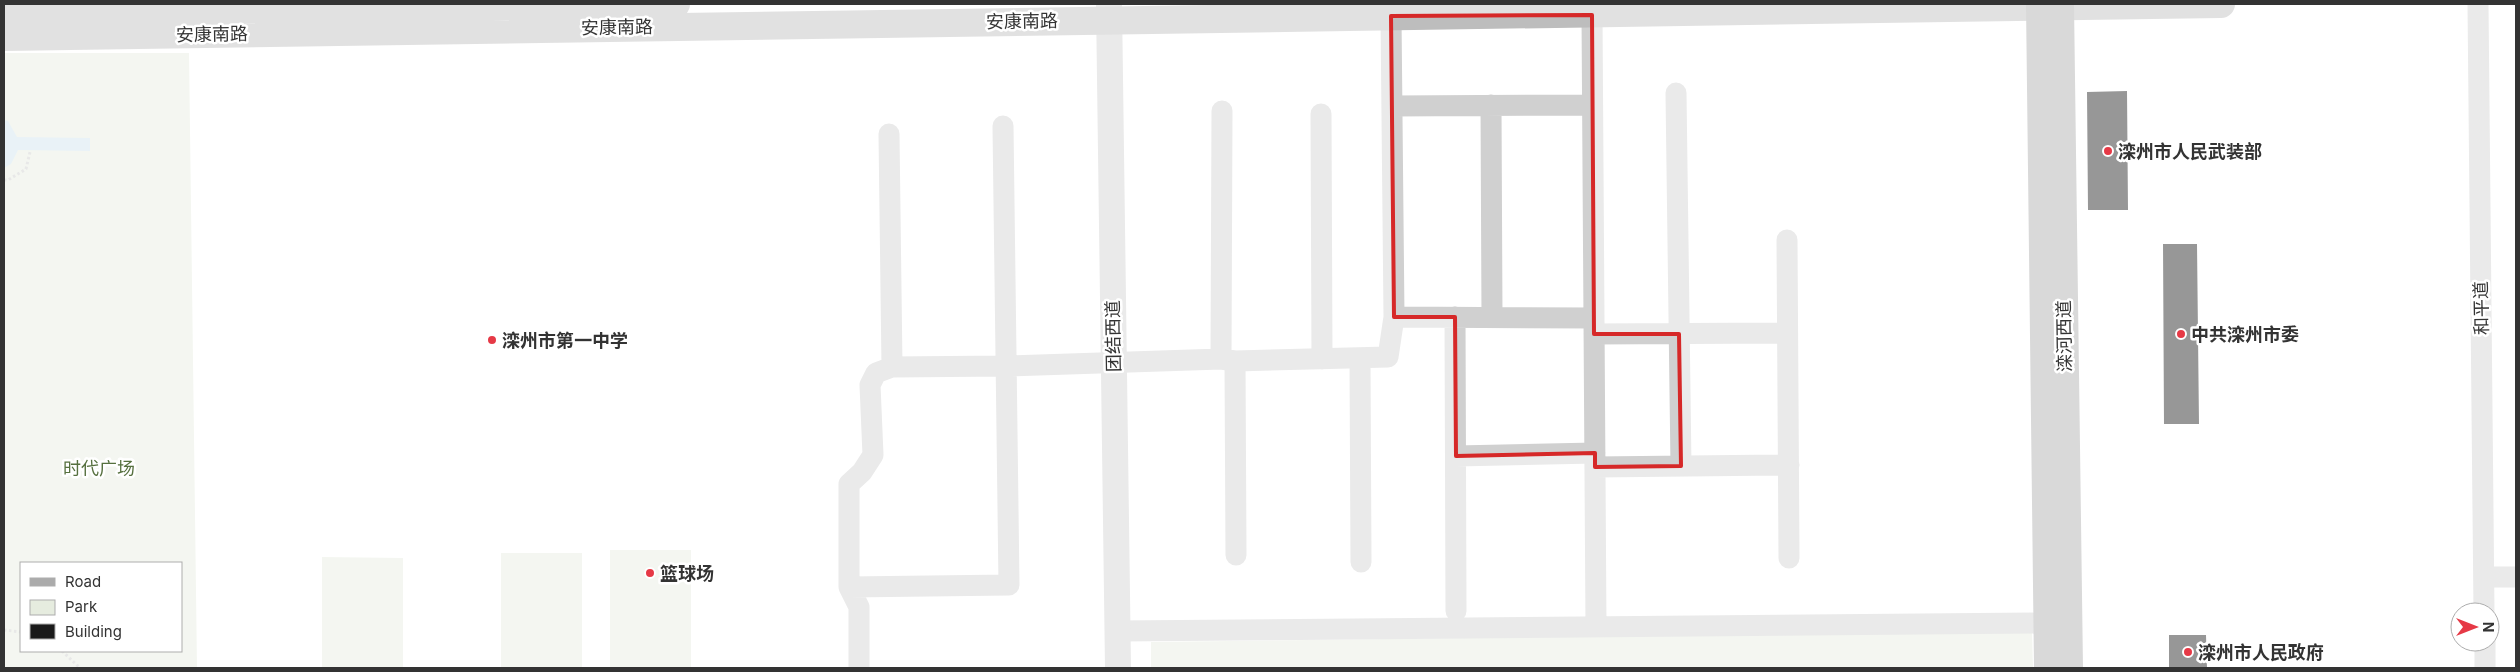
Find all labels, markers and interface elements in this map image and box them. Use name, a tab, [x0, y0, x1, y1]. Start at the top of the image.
street label: 安康南路	[986, 10, 1058, 32]
street label: 安康南路	[581, 16, 653, 38]
street label: 安康南路	[176, 23, 248, 45]
place label: 滦州市人民武装部	[2118, 141, 2262, 162]
marker: 滦州市人民武装部	[2102, 145, 2114, 157]
street label: 和平道	[2470, 281, 2492, 335]
street label: 团结西道	[1102, 300, 1124, 372]
street label: 滦河西道	[2053, 300, 2075, 372]
place label: 中共滦州市委	[2191, 324, 2299, 345]
marker: 中共滦州市委	[2175, 328, 2187, 340]
place label: 滦州市第一中学	[502, 330, 628, 351]
marker: 滦州市第一中学	[486, 334, 498, 346]
park label: 时代广场	[63, 458, 135, 479]
legend	[20, 562, 182, 652]
place label: 篮球场	[660, 563, 714, 584]
marker: 篮球场	[644, 567, 656, 579]
text: Road	[65, 572, 101, 591]
text: Park	[65, 597, 98, 616]
north arrow	[2450, 602, 2500, 652]
text: Building	[65, 622, 122, 641]
text: N	[2480, 622, 2497, 632]
place label: 滦州市人民政府	[2198, 642, 2324, 663]
marker: 滦州市人民政府	[2182, 646, 2194, 658]

